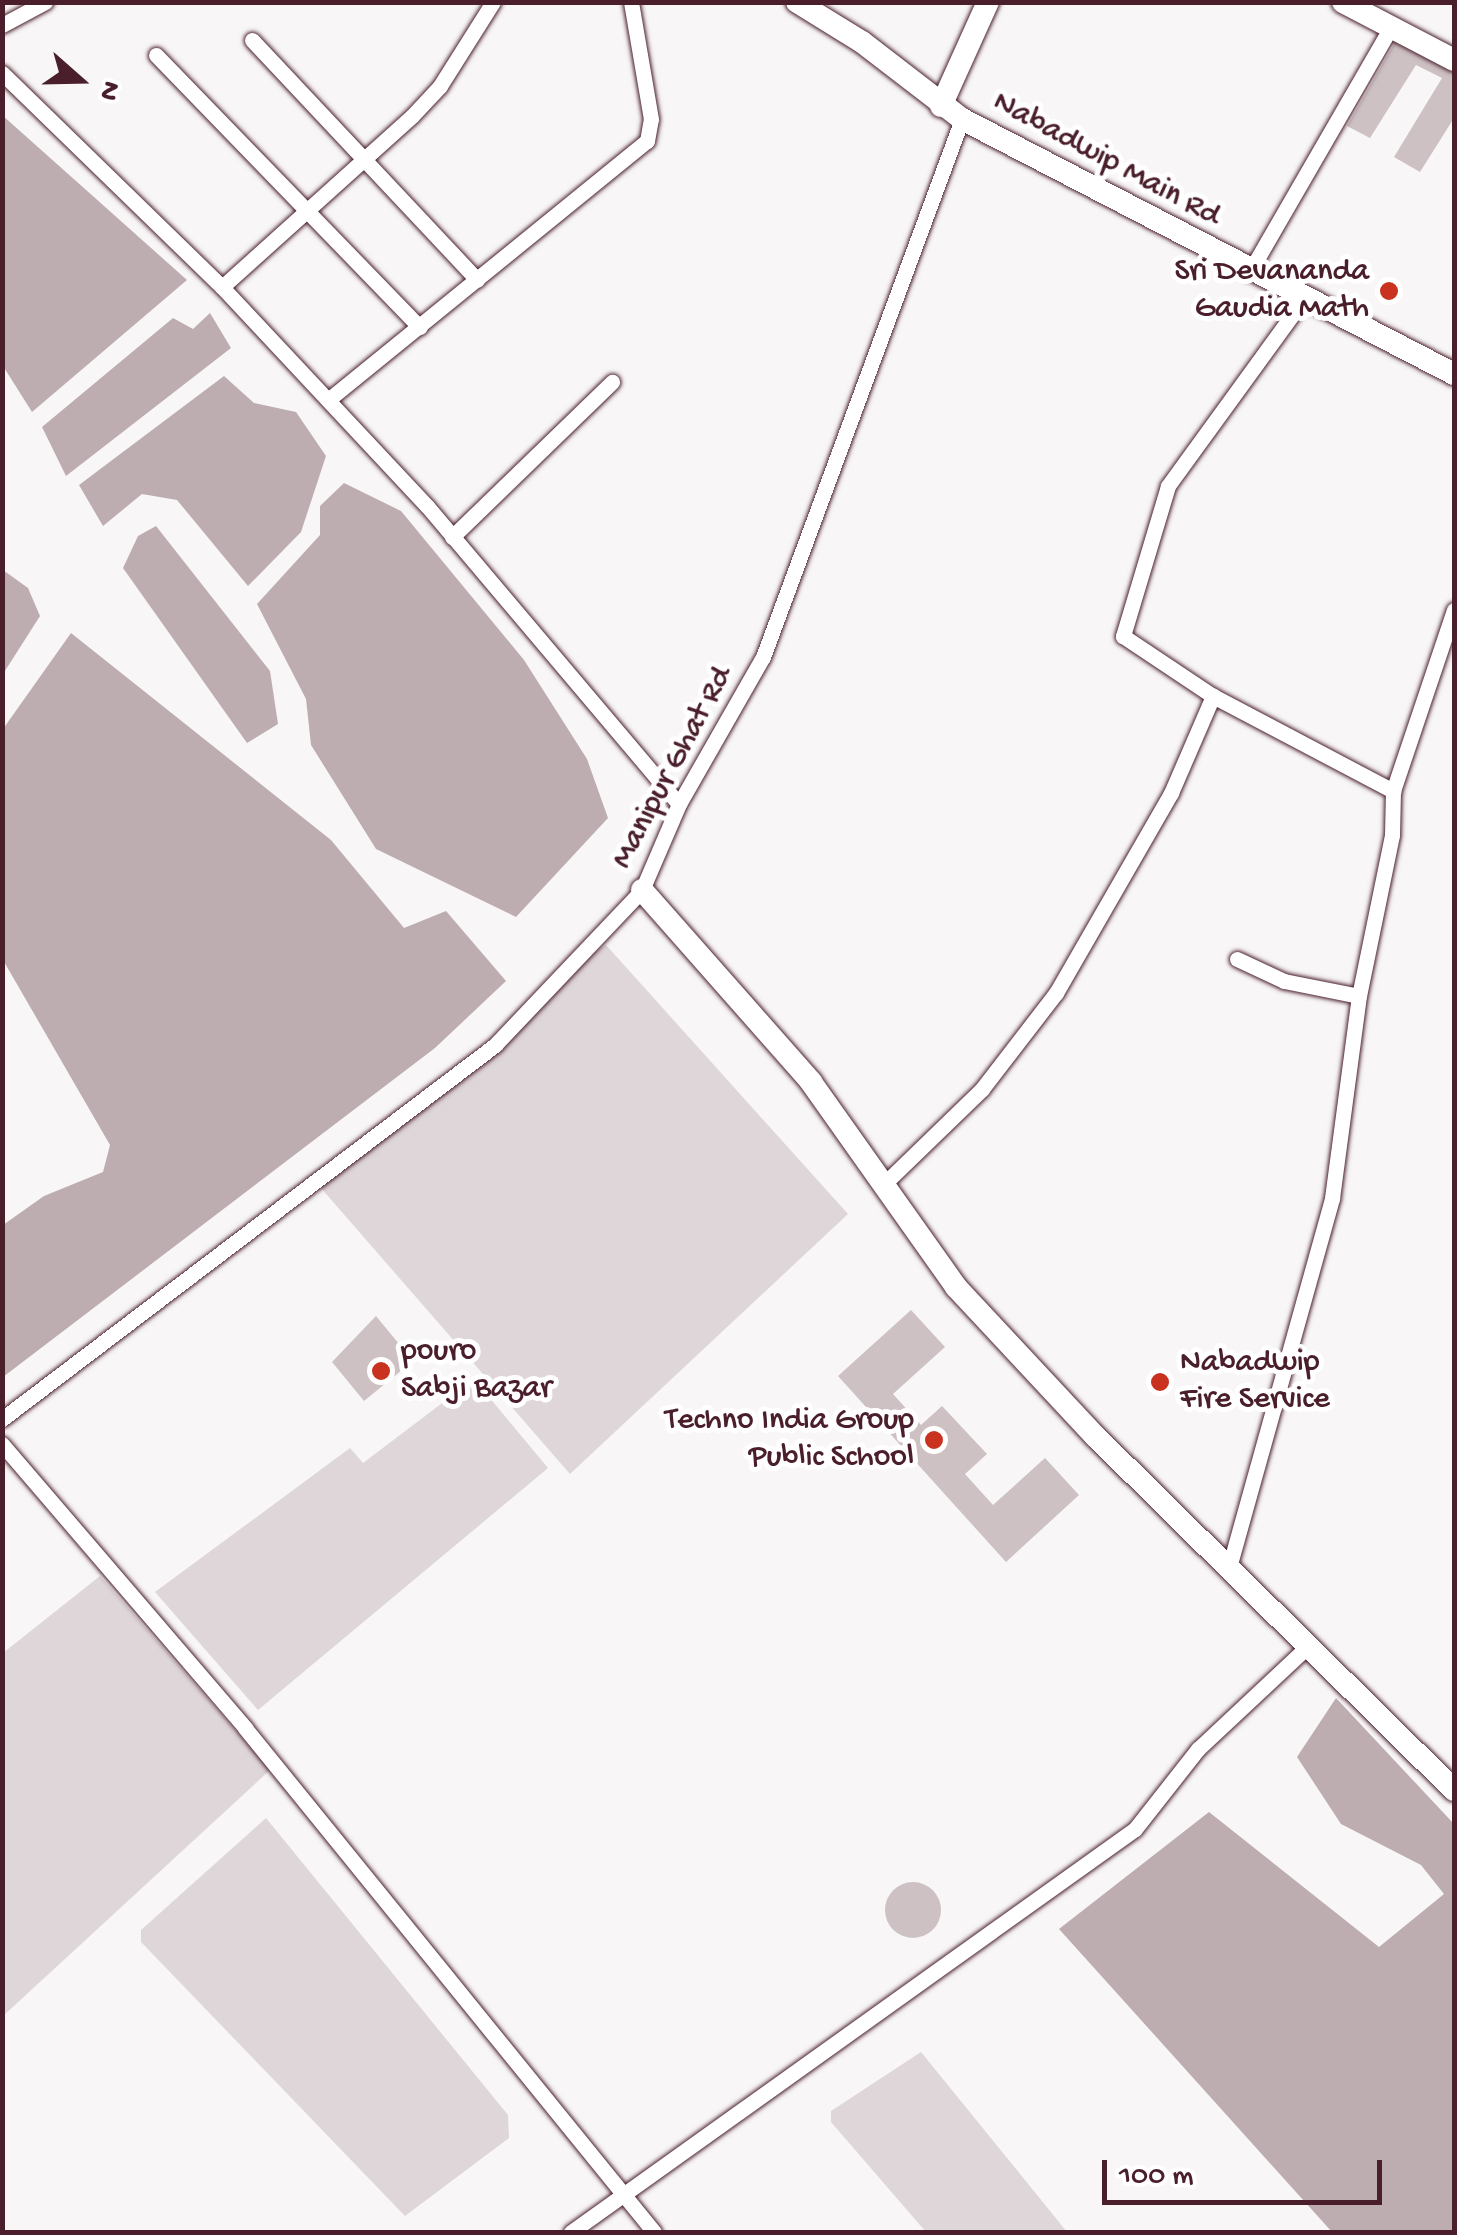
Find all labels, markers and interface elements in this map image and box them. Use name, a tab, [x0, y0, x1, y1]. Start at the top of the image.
north arrow	[30, 30, 130, 130]
text: N	[90, 76, 127, 105]
street label: Nabadwip Main Rd	[986, 84, 1226, 236]
place label: Sri Devananda Gaudia Math	[1174, 254, 1369, 329]
marker: Sri Devananda Gaudia Math	[1378, 280, 1400, 302]
street label: Manipur Ghat Rd	[604, 661, 742, 875]
place label: pouro Sabji Bazar	[401, 1334, 552, 1409]
place label: Nabadwip Fire Service	[1180, 1345, 1330, 1420]
marker: pouro Sabji Bazar	[370, 1360, 392, 1382]
marker: Nabadwip Fire Service	[1149, 1371, 1171, 1393]
place label: Techno India Group Public School	[665, 1403, 914, 1478]
marker: Techno India Group Public School	[923, 1429, 945, 1451]
scale bar	[1107, 2140, 1387, 2202]
text: 100 m	[1119, 2160, 1194, 2195]

